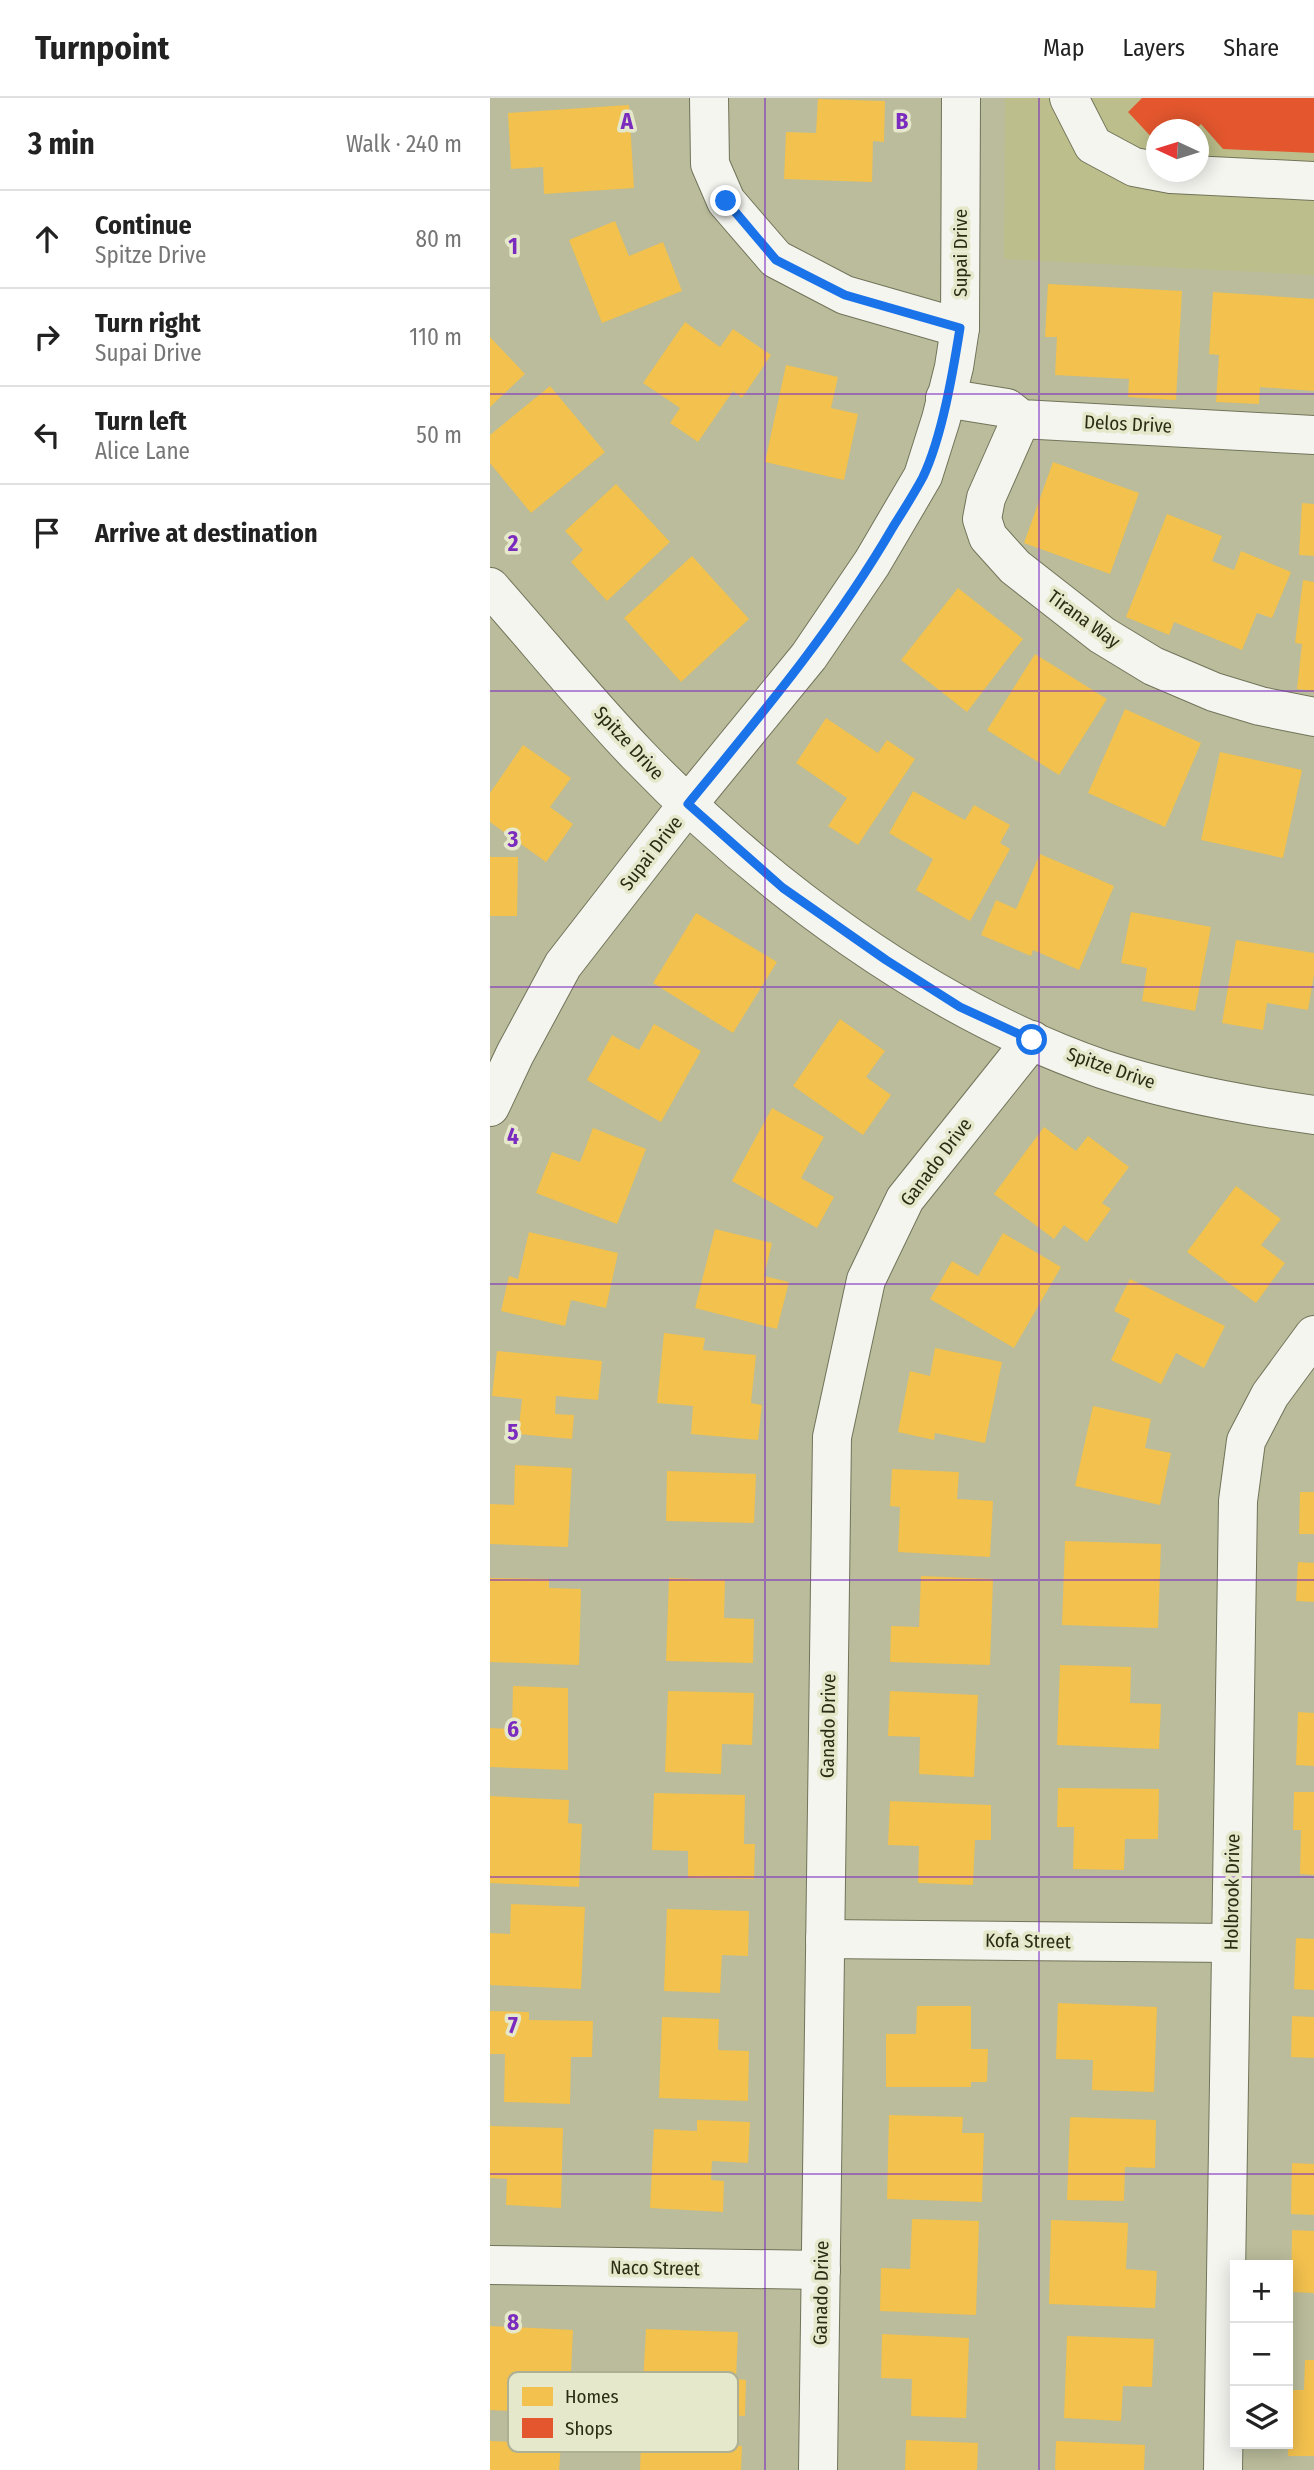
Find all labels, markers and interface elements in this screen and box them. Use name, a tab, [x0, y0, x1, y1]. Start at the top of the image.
text: Turnpoint	[35, 28, 169, 68]
text: Map	[1043, 34, 1085, 62]
text: Layers	[1123, 34, 1185, 62]
text: Share	[1223, 34, 1279, 62]
text: A	[620, 107, 634, 135]
text: B	[896, 107, 909, 135]
north arrow	[1146, 119, 1209, 182]
text: 3 min	[28, 126, 95, 162]
text: Walk · 240 m	[346, 130, 462, 158]
route end	[710, 185, 741, 216]
street label: Supai Drive	[949, 209, 972, 297]
text: Continue	[95, 210, 192, 241]
icon: ahead	[28, 220, 66, 258]
text: 80 m	[415, 225, 462, 253]
text: 1	[508, 232, 518, 260]
text: Spitze Drive	[95, 241, 206, 269]
text: Turn right	[95, 308, 201, 339]
icon: right	[28, 318, 66, 356]
text: 110 m	[409, 323, 462, 351]
text: Supai Drive	[95, 339, 202, 367]
text: Turn left	[95, 406, 187, 437]
street label: Delos Drive	[1083, 410, 1173, 438]
icon: left	[28, 416, 66, 454]
text: 50 m	[416, 421, 462, 449]
text: Alice Lane	[95, 437, 190, 465]
icon: arrive	[28, 514, 66, 552]
text: Arrive at destination	[95, 518, 318, 549]
text: 2	[507, 529, 519, 557]
street label: Tirana Way	[1043, 585, 1125, 653]
street label: Spitze Drive	[589, 702, 669, 784]
street label: Supai Drive	[615, 811, 687, 895]
text: 3	[507, 825, 519, 853]
route start	[1016, 1024, 1047, 1055]
street label: Spitze Drive	[1064, 1042, 1158, 1094]
street label: Ganado Drive	[895, 1113, 977, 1211]
text: 4	[507, 1122, 519, 1150]
text: 5	[507, 1418, 519, 1446]
street label: Ganado Drive	[816, 1674, 840, 1778]
text: 6	[507, 1715, 519, 1743]
street label: Holbrook Drive	[1219, 1834, 1245, 1950]
street label: Kofa Street	[985, 1929, 1072, 1953]
text: 7	[508, 2011, 518, 2039]
street label: Ganado Drive	[809, 2241, 833, 2345]
street label: Naco Street	[610, 2256, 701, 2280]
map controls	[1230, 2260, 1293, 2449]
button: +	[1230, 2260, 1293, 2323]
text: 8	[507, 2308, 519, 2336]
button: −	[1230, 2323, 1293, 2386]
legend	[508, 2372, 738, 2452]
text: Homes	[565, 2385, 619, 2408]
button: layers	[1230, 2386, 1293, 2449]
text: Shops	[565, 2417, 613, 2440]

